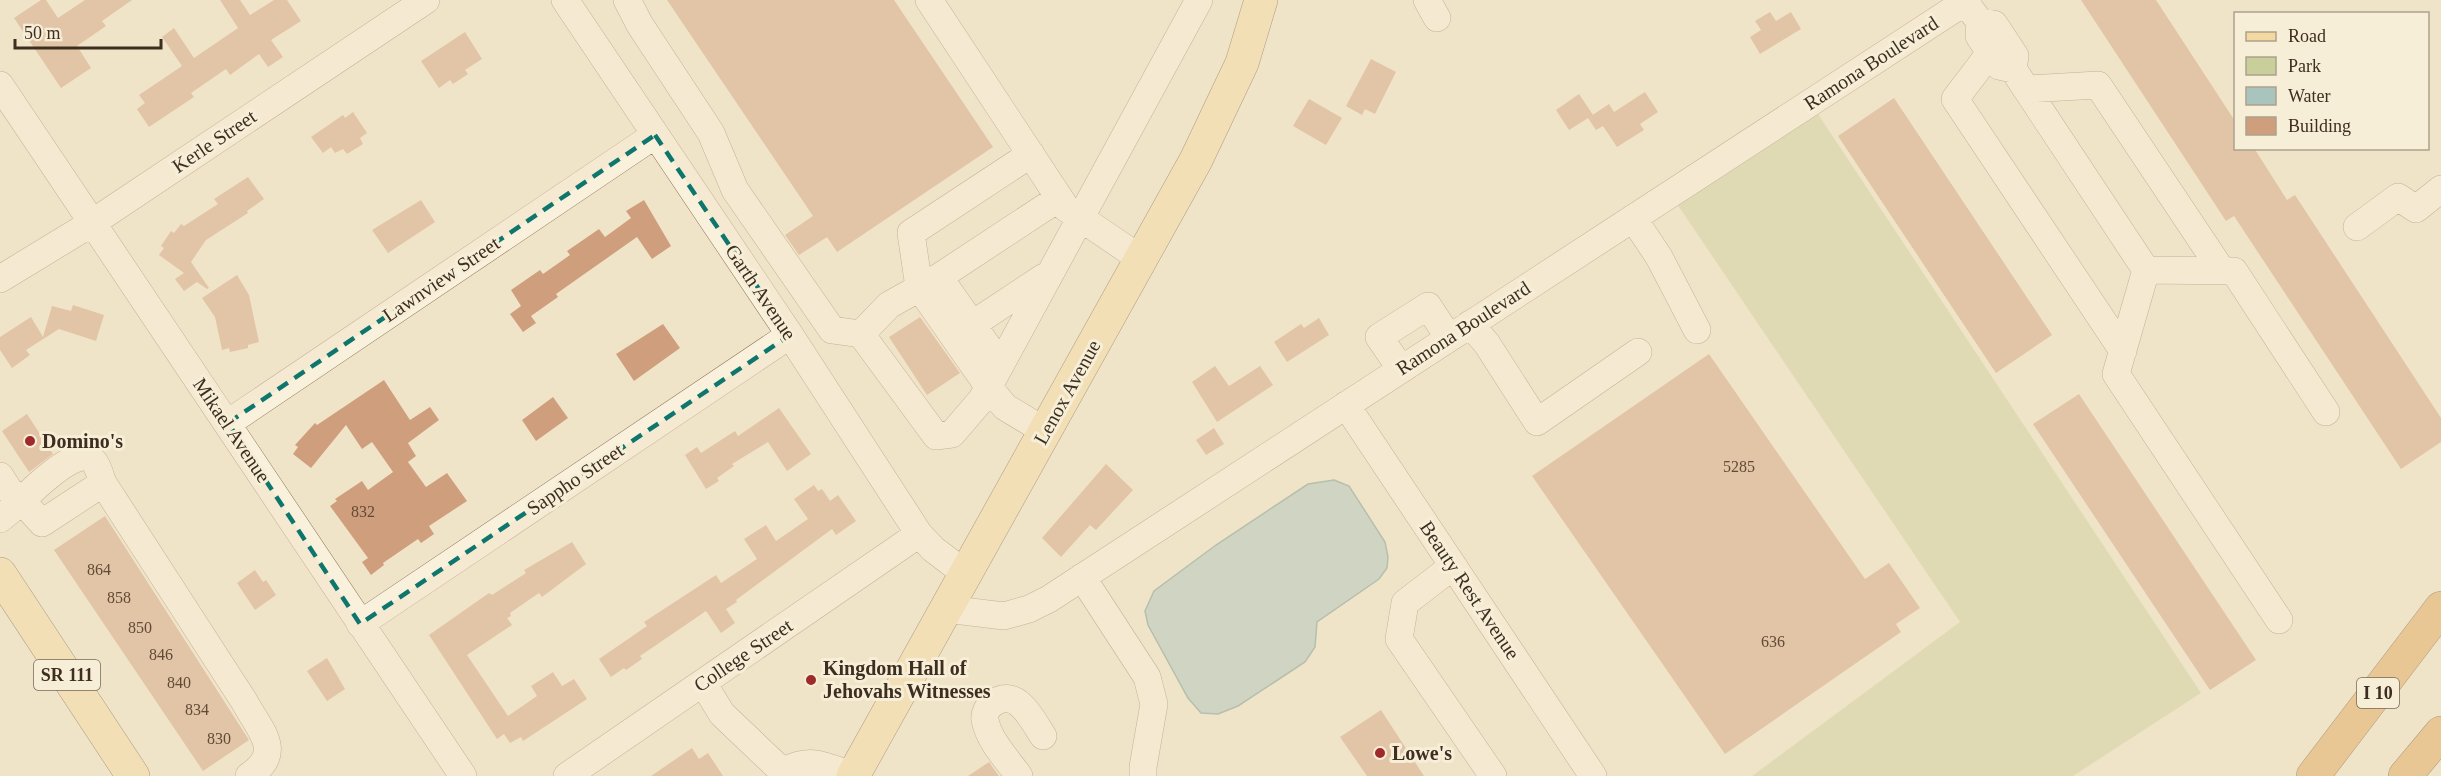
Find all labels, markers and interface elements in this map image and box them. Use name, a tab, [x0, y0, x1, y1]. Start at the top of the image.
scale bar	[15, 12, 160, 50]
street label: Ramona Boulevard	[1800, 12, 1942, 114]
legend	[2234, 12, 2429, 150]
text: 50 m	[24, 23, 61, 43]
text: Road	[2288, 26, 2326, 46]
text: Park	[2288, 56, 2321, 76]
text: Water	[2288, 86, 2331, 106]
street label: Kerle Street	[168, 105, 260, 177]
text: Building	[2288, 116, 2351, 136]
street label: Lawnview Street	[378, 232, 504, 326]
street label: Garth Avenue	[721, 240, 801, 344]
street label: Ramona Boulevard	[1392, 277, 1534, 379]
street label: Lenox Avenue	[1029, 336, 1105, 448]
street label: Mikael Avenue	[189, 374, 275, 487]
place label: Domino's	[42, 430, 123, 452]
marker: Domino's	[23, 434, 37, 448]
street label: Sappho Street	[523, 438, 628, 520]
house number: 5285	[1723, 458, 1755, 475]
house number: 832	[351, 503, 375, 520]
street label: Beauty Rest Avenue	[1415, 517, 1524, 664]
house number: 864	[87, 561, 111, 578]
house number: 858	[107, 589, 131, 606]
street label: College Street	[690, 614, 797, 697]
house number: 850	[128, 619, 152, 636]
house number: 636	[1761, 633, 1785, 650]
house number: 846	[149, 646, 173, 663]
place label: Kingdom Hall of Jehovahs Witnesses	[823, 657, 991, 702]
road number: SR 111	[34, 660, 100, 690]
marker: Kingdom Hall of Jehovahs Witnesses	[804, 673, 818, 687]
house number: 840	[167, 674, 191, 691]
road number: I 10	[2357, 678, 2399, 708]
house number: 834	[185, 701, 209, 718]
house number: 830	[207, 730, 231, 747]
place label: Lowe's	[1392, 742, 1452, 764]
marker: Lowe's	[1373, 746, 1387, 760]

